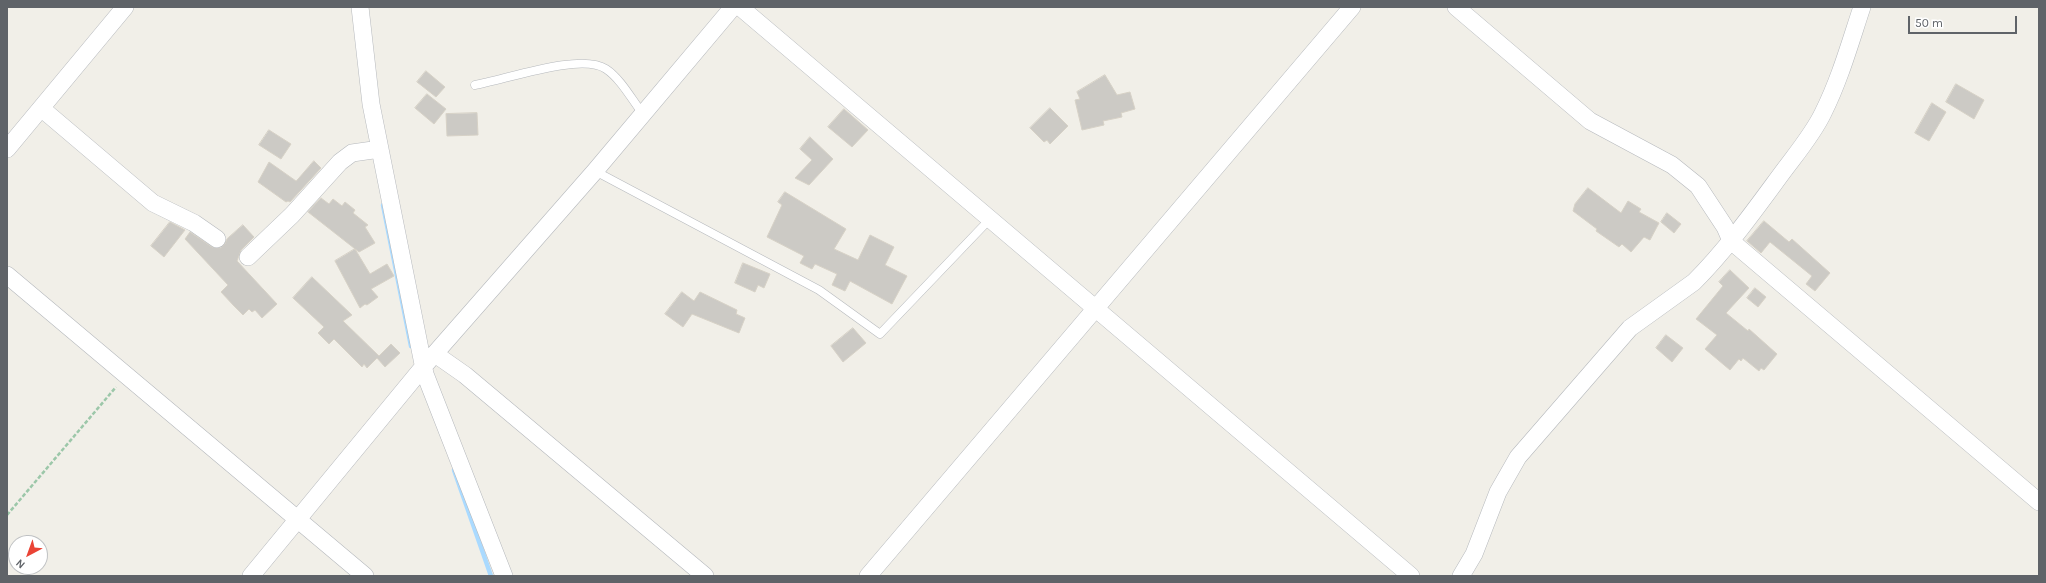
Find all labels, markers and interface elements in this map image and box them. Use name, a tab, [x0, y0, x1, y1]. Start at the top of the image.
scale bar	[1910, 8, 2019, 34]
text: 50 m	[1915, 16, 1943, 30]
north arrow	[8, 535, 48, 575]
text: N	[13, 556, 28, 571]

